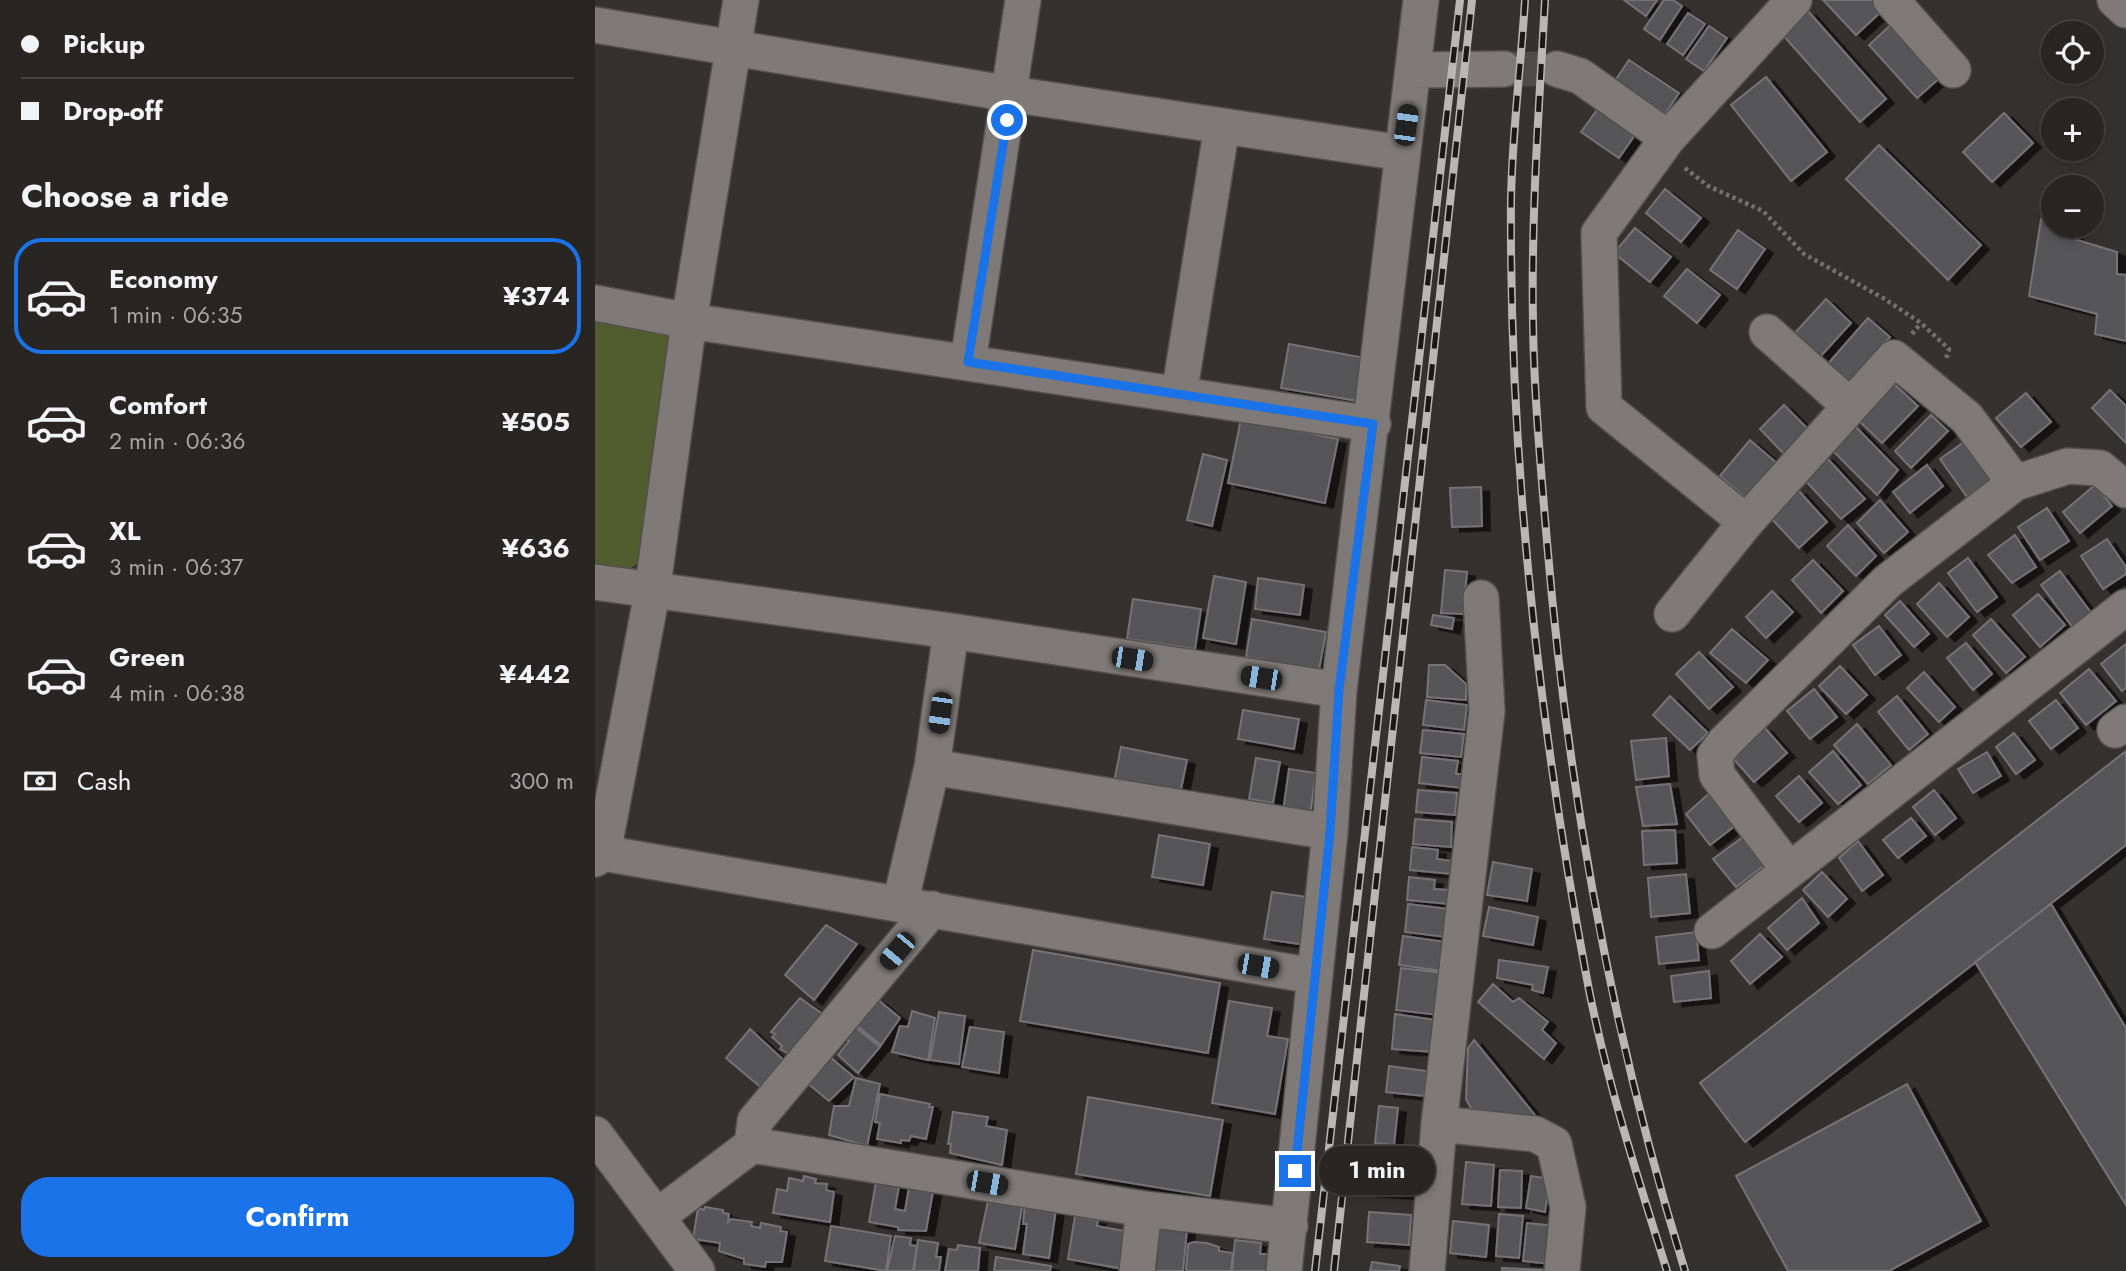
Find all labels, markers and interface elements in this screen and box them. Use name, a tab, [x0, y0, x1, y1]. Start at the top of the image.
map controls	[2041, 21, 2104, 238]
button: locate	[2041, 21, 2104, 84]
text: Pickup	[63, 25, 145, 63]
text: Drop-off	[63, 92, 163, 130]
button: +	[2041, 98, 2104, 161]
car	[1393, 103, 1420, 147]
route start	[991, 104, 1023, 136]
text: Choose a ride	[21, 173, 229, 219]
button: −	[2041, 175, 2104, 238]
text: Economy	[109, 260, 218, 298]
icon: car	[25, 265, 88, 328]
text: ¥374	[503, 277, 570, 315]
text: 1 min · 06:35	[109, 298, 242, 332]
text: Comfort	[109, 386, 207, 424]
icon: car	[25, 391, 88, 454]
text: ¥505	[502, 403, 570, 441]
text: 2 min · 06:36	[109, 424, 245, 458]
text: XL	[109, 512, 141, 550]
icon: car	[25, 517, 88, 580]
text: ¥636	[502, 529, 570, 567]
text: 3 min · 06:37	[109, 550, 243, 584]
text: Green	[109, 638, 185, 676]
icon: car	[25, 643, 88, 706]
car	[1110, 645, 1155, 673]
text: ¥442	[499, 655, 570, 693]
car	[1239, 664, 1284, 692]
text: 4 min · 06:38	[109, 676, 245, 710]
car	[927, 691, 954, 735]
icon: cash	[21, 762, 59, 800]
text: Cash	[77, 762, 131, 800]
text: 300 m	[509, 764, 574, 798]
car	[876, 928, 919, 974]
car	[1236, 952, 1281, 980]
callout: 1 min	[1319, 1146, 1435, 1196]
text: 1 min	[1348, 1153, 1406, 1187]
route end	[1279, 1155, 1311, 1187]
car	[965, 1169, 1010, 1197]
button: Confirm	[21, 1177, 574, 1257]

